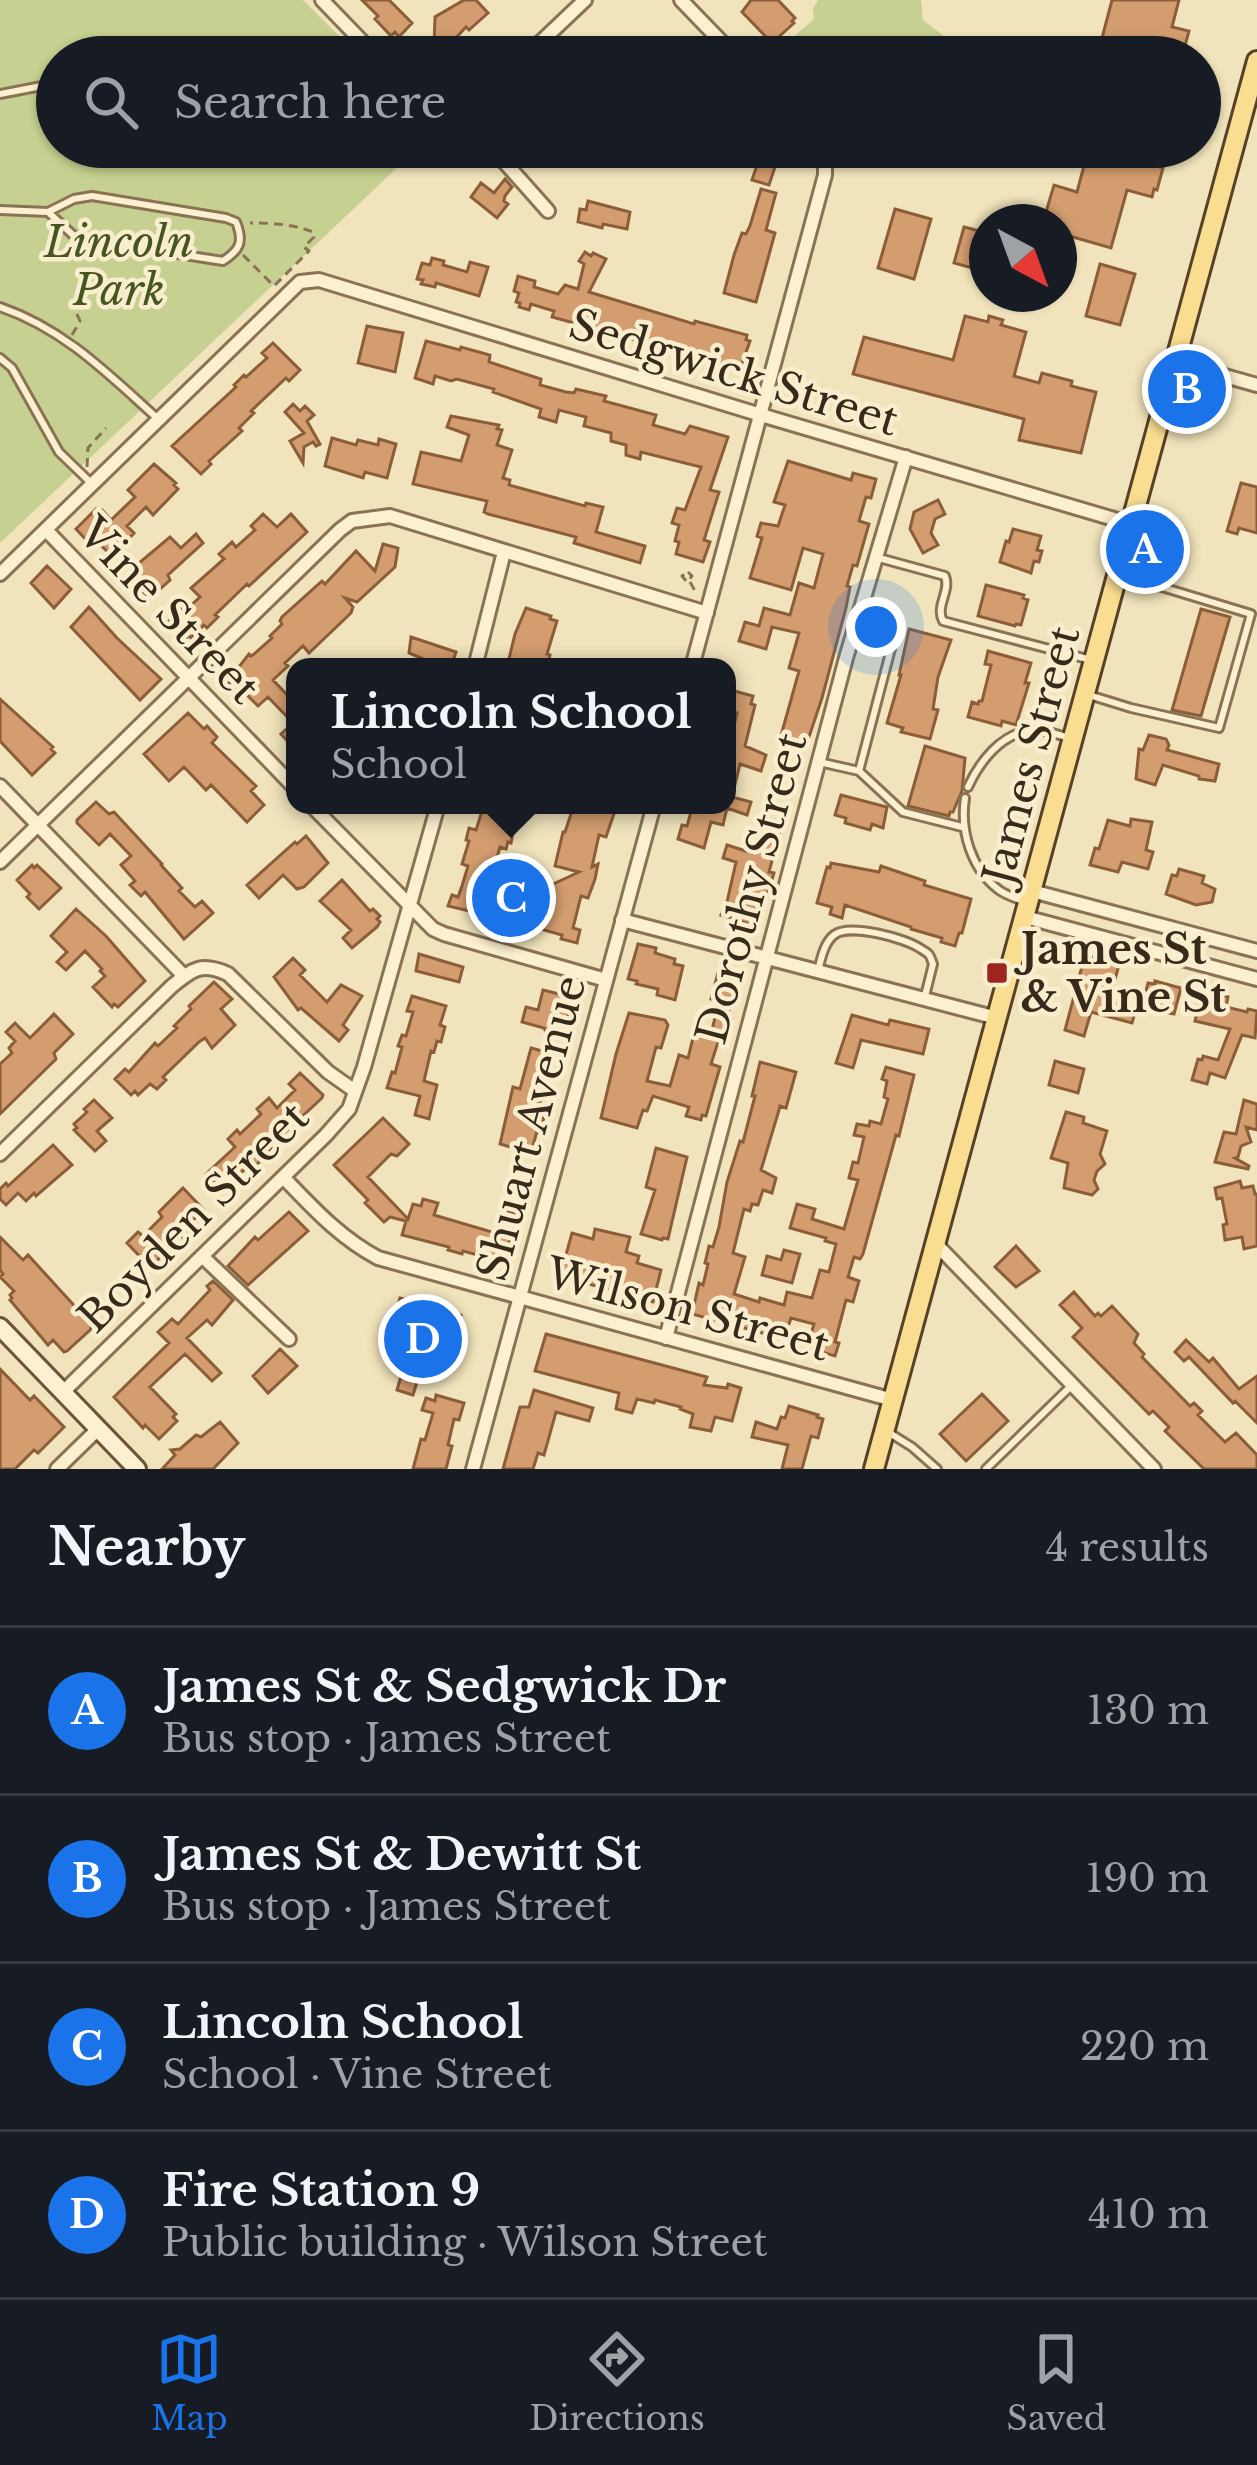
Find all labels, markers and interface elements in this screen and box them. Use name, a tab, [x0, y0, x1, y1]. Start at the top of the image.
search box	[36, 36, 1221, 168]
icon: search	[78, 69, 144, 135]
text: Search here	[174, 74, 446, 130]
north arrow	[969, 204, 1077, 312]
park label: Lincoln Park	[42, 216, 194, 316]
street label: Sedgwick Street	[563, 297, 905, 447]
pin: B	[1148, 344, 1226, 434]
pin: A	[1106, 504, 1184, 594]
street label: Vine Street	[67, 506, 271, 714]
your location	[846, 597, 906, 657]
street label: James Street	[970, 620, 1090, 895]
popup	[286, 658, 736, 814]
text: Lincoln School	[330, 684, 692, 740]
street label: Dorothy Street	[685, 727, 817, 1049]
text: School	[330, 740, 467, 789]
pin: C	[472, 853, 550, 943]
place label: James St & Vine St	[1013, 923, 1226, 1023]
marker: James St & Vine St	[984, 960, 1010, 986]
street label: Shuart Avenue	[465, 970, 597, 1286]
street label: Boyden Street	[67, 1091, 319, 1343]
street label: Wilson Street	[540, 1246, 835, 1372]
pin: D	[384, 1294, 462, 1384]
text: Nearby	[48, 1516, 245, 1579]
text: 4 results	[1046, 1523, 1209, 1572]
text: James St & Sedgwick Dr	[162, 1658, 726, 1714]
text: A	[71, 1686, 103, 1735]
text: 130 m	[1087, 1686, 1209, 1735]
text: Bus stop · James Street	[162, 1714, 611, 1763]
text: James St & Dewitt St	[162, 1826, 641, 1882]
text: B	[71, 1854, 103, 1903]
text: 190 m	[1086, 1854, 1209, 1903]
text: Bus stop · James Street	[162, 1882, 611, 1931]
text: Lincoln School	[162, 1994, 523, 2050]
text: C	[71, 2022, 103, 2071]
text: 220 m	[1080, 2022, 1209, 2071]
text: School · Vine Street	[162, 2050, 552, 2099]
text: Fire Station 9	[162, 2162, 480, 2218]
text: D	[69, 2190, 105, 2239]
text: 410 m	[1088, 2190, 1209, 2239]
text: Public building · Wilson Street	[162, 2218, 768, 2267]
tab: Map	[151, 2326, 228, 2439]
tab: Directions	[529, 2326, 705, 2439]
tab: Saved	[1007, 2326, 1106, 2439]

